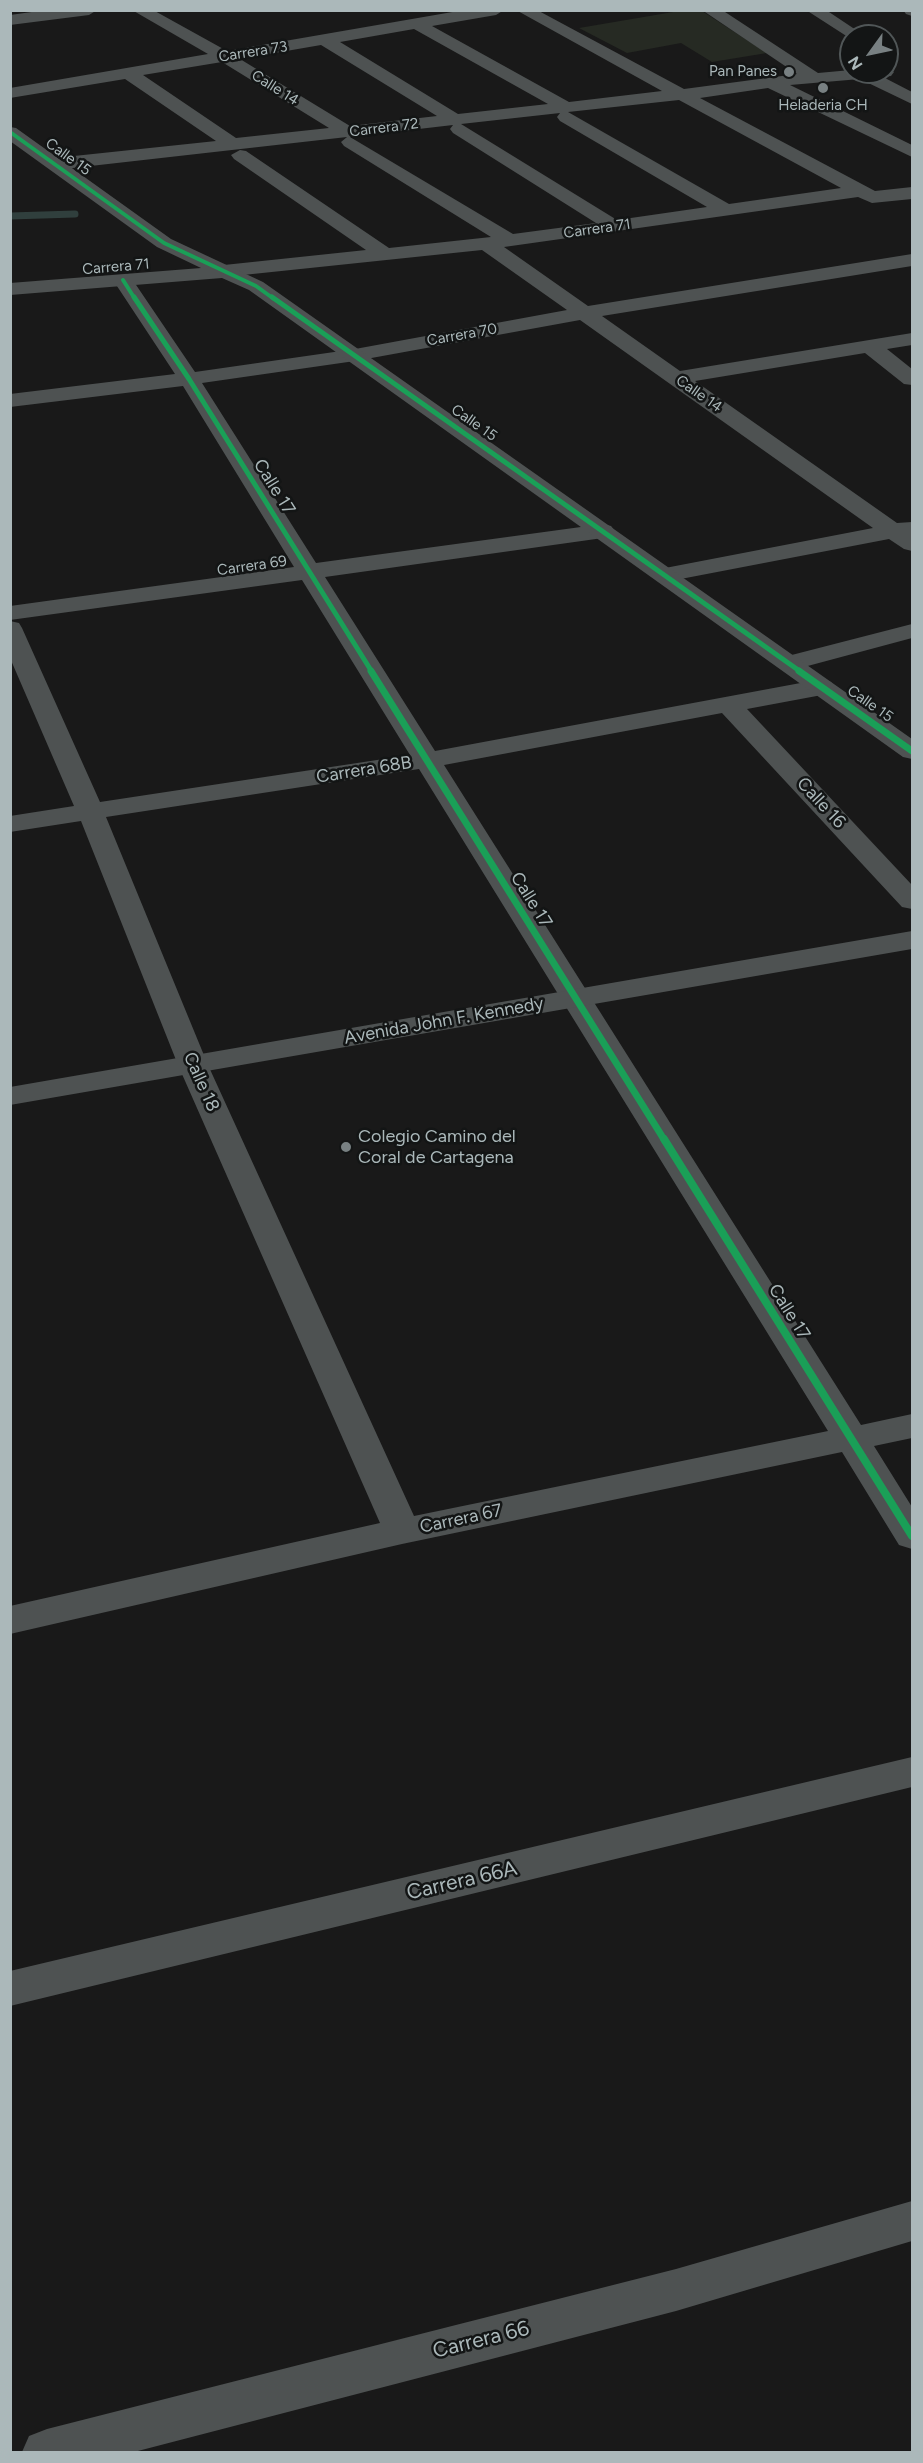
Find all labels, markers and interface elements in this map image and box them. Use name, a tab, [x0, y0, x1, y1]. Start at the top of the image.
north arrow	[839, 24, 899, 84]
street label: Carrera 73	[217, 38, 289, 66]
text: N	[844, 53, 866, 73]
place label: Pan Panes	[709, 63, 777, 81]
marker: Pan Panes	[782, 65, 796, 79]
street label: Calle 14	[248, 66, 302, 110]
marker: Heladeria CH	[816, 81, 830, 95]
place label: Heladeria CH	[778, 97, 868, 115]
street label: Carrera 72	[348, 115, 420, 141]
street label: Calle 15	[42, 135, 94, 179]
street label: Carrera 71	[562, 215, 632, 243]
street label: Carrera 71	[82, 255, 150, 279]
street label: Carrera 70	[426, 320, 498, 350]
street label: Calle 14	[672, 372, 726, 416]
street label: Calle 15	[448, 401, 500, 445]
street label: Calle 17	[249, 455, 299, 519]
street label: Carrera 69	[216, 552, 288, 580]
street label: Calle 15	[844, 682, 896, 726]
street label: Carrera 68B	[315, 752, 413, 788]
street label: Calle 16	[792, 773, 850, 833]
street label: Calle 17	[506, 868, 556, 932]
street label: Avenida John F. Kennedy	[343, 993, 545, 1049]
street label: Calle 18	[178, 1049, 224, 1115]
place label: Colegio Camino del Coral de Cartagena	[358, 1126, 516, 1168]
marker: Colegio Camino del Coral de Cartagena	[339, 1140, 353, 1154]
street label: Calle 17	[764, 1280, 814, 1344]
street label: Carrera 67	[418, 1500, 504, 1538]
street label: Carrera 66A	[404, 1856, 520, 1906]
street label: Carrera 66	[430, 2316, 532, 2364]

